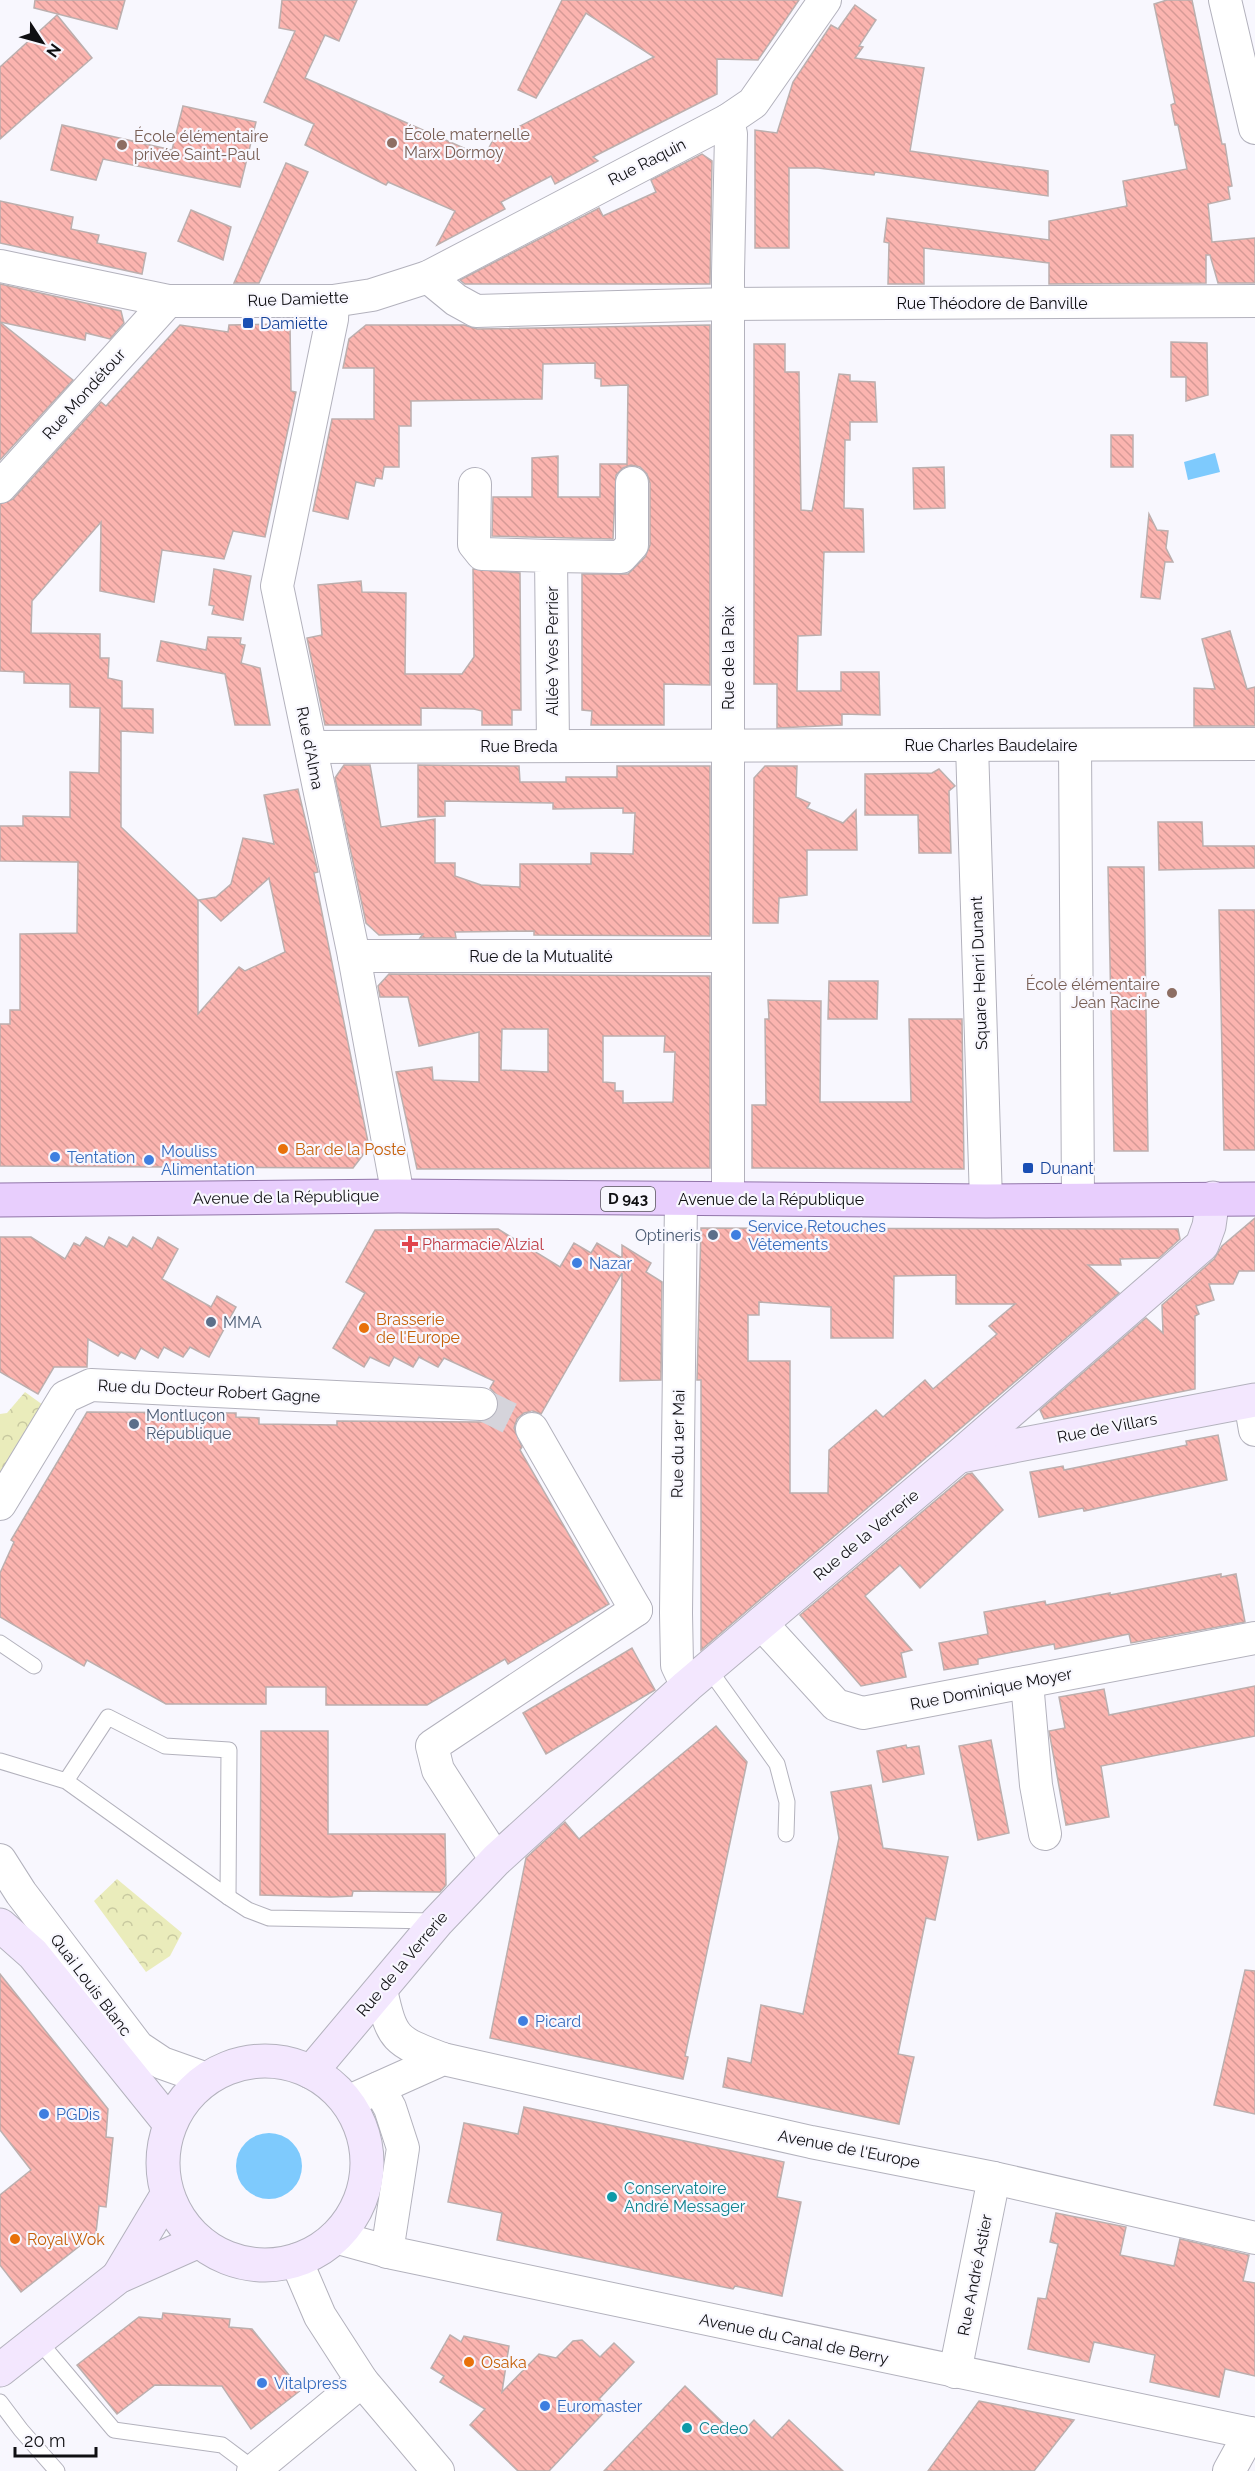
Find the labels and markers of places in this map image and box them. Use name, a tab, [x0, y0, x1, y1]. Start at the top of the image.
place label: École maternelle Marx Dormoy	[404, 124, 530, 162]
place label: École élémentaire privée Saint-Paul	[134, 126, 268, 164]
marker: École maternelle Marx Dormoy	[385, 136, 399, 150]
marker: École élémentaire privée Saint-Paul	[115, 138, 129, 152]
place label: Damiette	[260, 314, 328, 333]
marker: Damiette	[241, 316, 255, 330]
place label: École élémentaire Jean Racine	[1026, 974, 1160, 1012]
marker: École élémentaire Jean Racine	[1165, 986, 1179, 1000]
place label: Bar de la Poste	[295, 1140, 406, 1159]
place label: Mouliss Alimentation	[161, 1142, 255, 1179]
marker: Bar de la Poste	[276, 1142, 290, 1156]
place label: Tentation	[67, 1148, 135, 1167]
marker: Tentation	[48, 1150, 62, 1164]
marker: Mouliss Alimentation	[142, 1153, 156, 1167]
place label: Dunant	[1040, 1159, 1094, 1178]
marker: Dunant	[1021, 1161, 1035, 1175]
place label: Service Retouches Vêtements	[748, 1217, 886, 1254]
place label: Optineris	[635, 1226, 701, 1245]
marker: Optineris	[706, 1228, 720, 1242]
marker: Service Retouches Vêtements	[729, 1228, 743, 1242]
place label: Pharmacie Alzial	[422, 1235, 545, 1254]
marker: Pharmacie Alzial	[403, 1237, 417, 1251]
place label: Nazar	[589, 1254, 633, 1273]
marker: Nazar	[570, 1256, 584, 1270]
place label: Brasserie de l'Europe	[376, 1310, 460, 1347]
place label: MMA	[223, 1313, 262, 1332]
marker: MMA	[204, 1315, 218, 1329]
marker: Brasserie de l'Europe	[357, 1321, 371, 1335]
place label: Montluçon République	[146, 1406, 231, 1443]
marker: Montluçon République	[127, 1417, 141, 1431]
place label: Picard	[535, 2012, 581, 2031]
marker: Picard	[516, 2014, 530, 2028]
place label: PGDis	[56, 2105, 100, 2124]
marker: PGDis	[37, 2107, 51, 2121]
place label: Conservatoire André Messager	[624, 2179, 746, 2216]
marker: Conservatoire André Messager	[605, 2190, 619, 2204]
place label: Royal Wok	[27, 2230, 105, 2249]
marker: Royal Wok	[8, 2232, 22, 2246]
place label: Osaka	[481, 2353, 527, 2372]
marker: Osaka	[462, 2355, 476, 2369]
place label: Vitalpress	[274, 2374, 347, 2393]
marker: Vitalpress	[255, 2376, 269, 2390]
place label: Euromaster	[557, 2397, 643, 2416]
marker: Euromaster	[538, 2399, 552, 2413]
place label: Cedeo	[699, 2419, 748, 2438]
marker: Cedeo	[680, 2421, 694, 2435]

